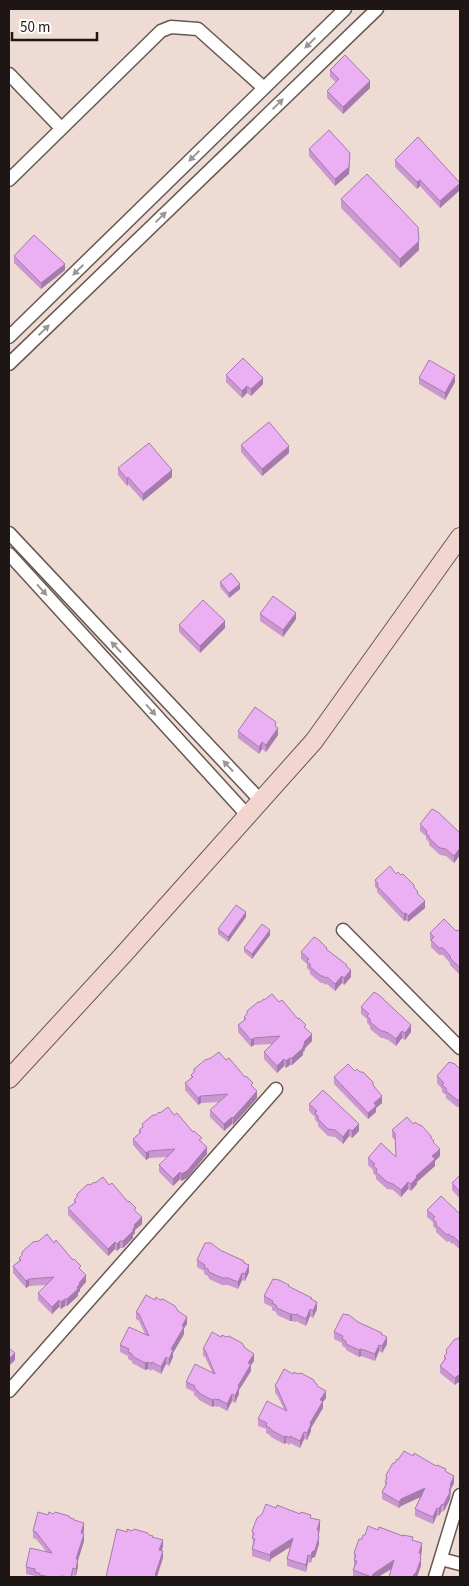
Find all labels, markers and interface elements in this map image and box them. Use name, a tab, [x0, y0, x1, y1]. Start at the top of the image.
scale bar	[12, 10, 98, 42]
text: 50 m	[20, 17, 50, 38]
one-way arrow	[304, 37, 316, 49]
one-way arrow	[272, 98, 284, 110]
one-way arrow	[188, 150, 200, 162]
one-way arrow	[155, 211, 167, 223]
one-way arrow	[72, 264, 84, 276]
one-way arrow	[38, 324, 50, 336]
one-way arrow	[36, 583, 48, 595]
one-way arrow	[110, 642, 122, 654]
one-way arrow	[145, 703, 157, 715]
one-way arrow	[222, 760, 234, 772]

